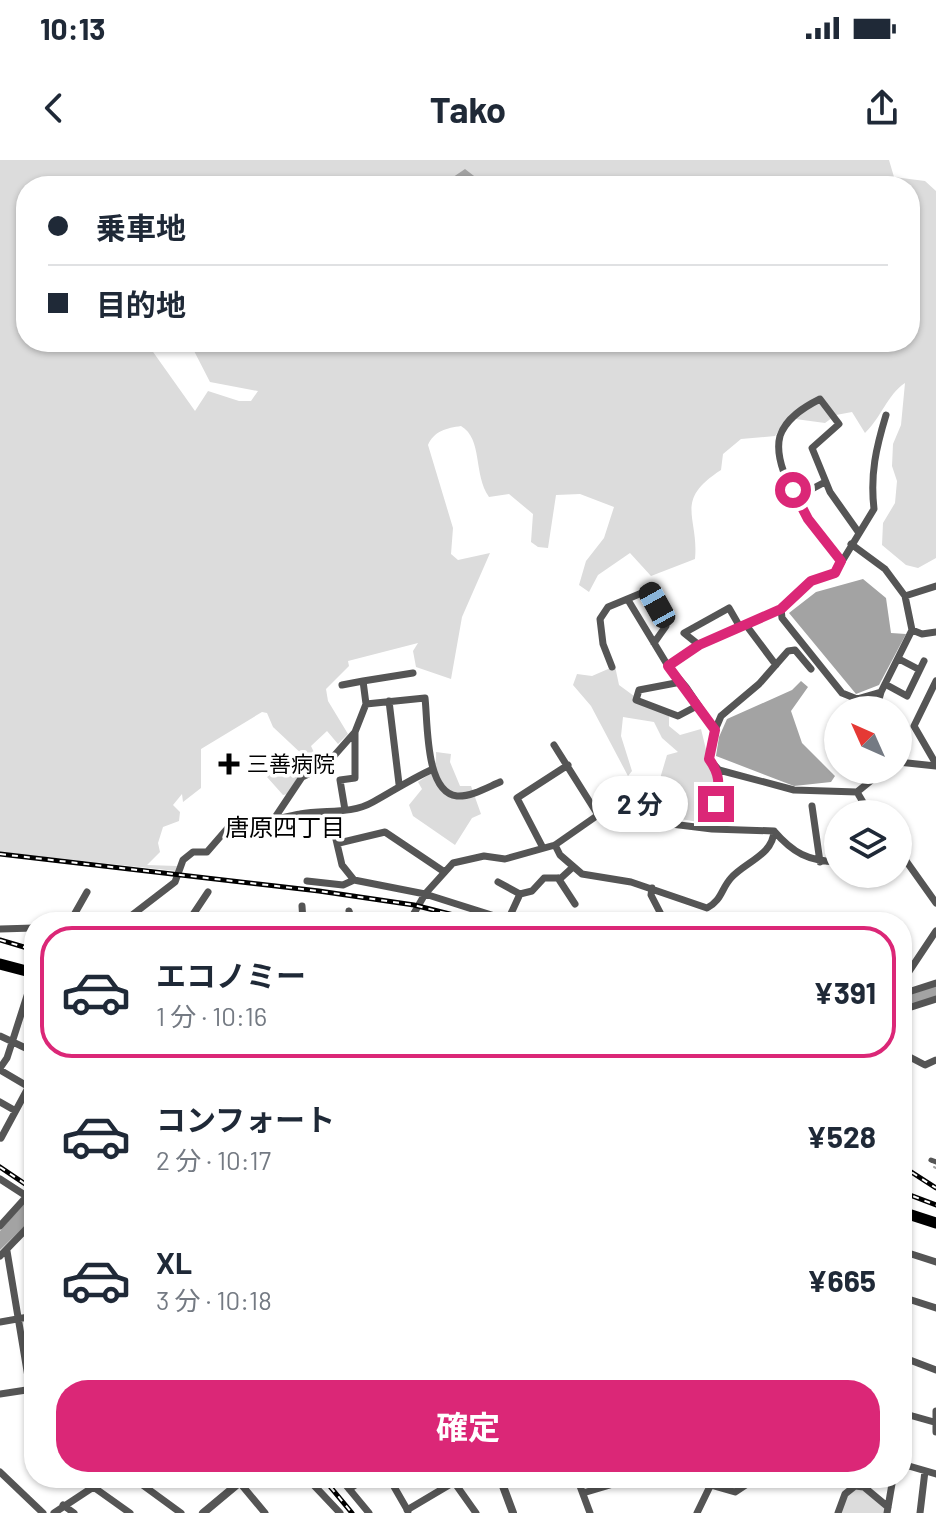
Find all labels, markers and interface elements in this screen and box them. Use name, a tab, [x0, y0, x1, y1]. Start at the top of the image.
text: 10:13	[40, 10, 105, 46]
icon: back	[32, 86, 76, 130]
icon: share	[860, 86, 904, 130]
text: Tako	[430, 87, 506, 130]
text: 乗車地	[96, 209, 186, 245]
text: 目的地	[96, 286, 186, 322]
route start	[775, 472, 811, 508]
car	[635, 578, 679, 632]
north arrow	[824, 696, 912, 784]
map controls	[824, 696, 912, 888]
place label: 三善病院	[247, 750, 335, 776]
marker: 三善病院	[218, 753, 240, 775]
callout: 2 分	[592, 776, 688, 832]
route end	[698, 786, 734, 822]
text: 2 分	[617, 788, 663, 819]
button: layers	[824, 800, 912, 888]
district label: 唐原四丁目	[225, 812, 345, 841]
icon: car	[60, 956, 132, 1028]
text: エコノミー	[156, 957, 306, 993]
text: ¥391	[813, 974, 876, 1010]
text: 1 分 · 10:16	[156, 1000, 267, 1031]
icon: car	[60, 1100, 132, 1172]
text: コンフォート	[156, 1101, 335, 1137]
text: ¥528	[806, 1118, 876, 1154]
text: 2 分 · 10:17	[156, 1144, 271, 1175]
icon: car	[60, 1244, 132, 1316]
text: XL	[156, 1244, 192, 1280]
text: ¥665	[807, 1262, 876, 1298]
text: 3 分 · 10:18	[156, 1284, 272, 1315]
button: 確定	[56, 1380, 880, 1472]

